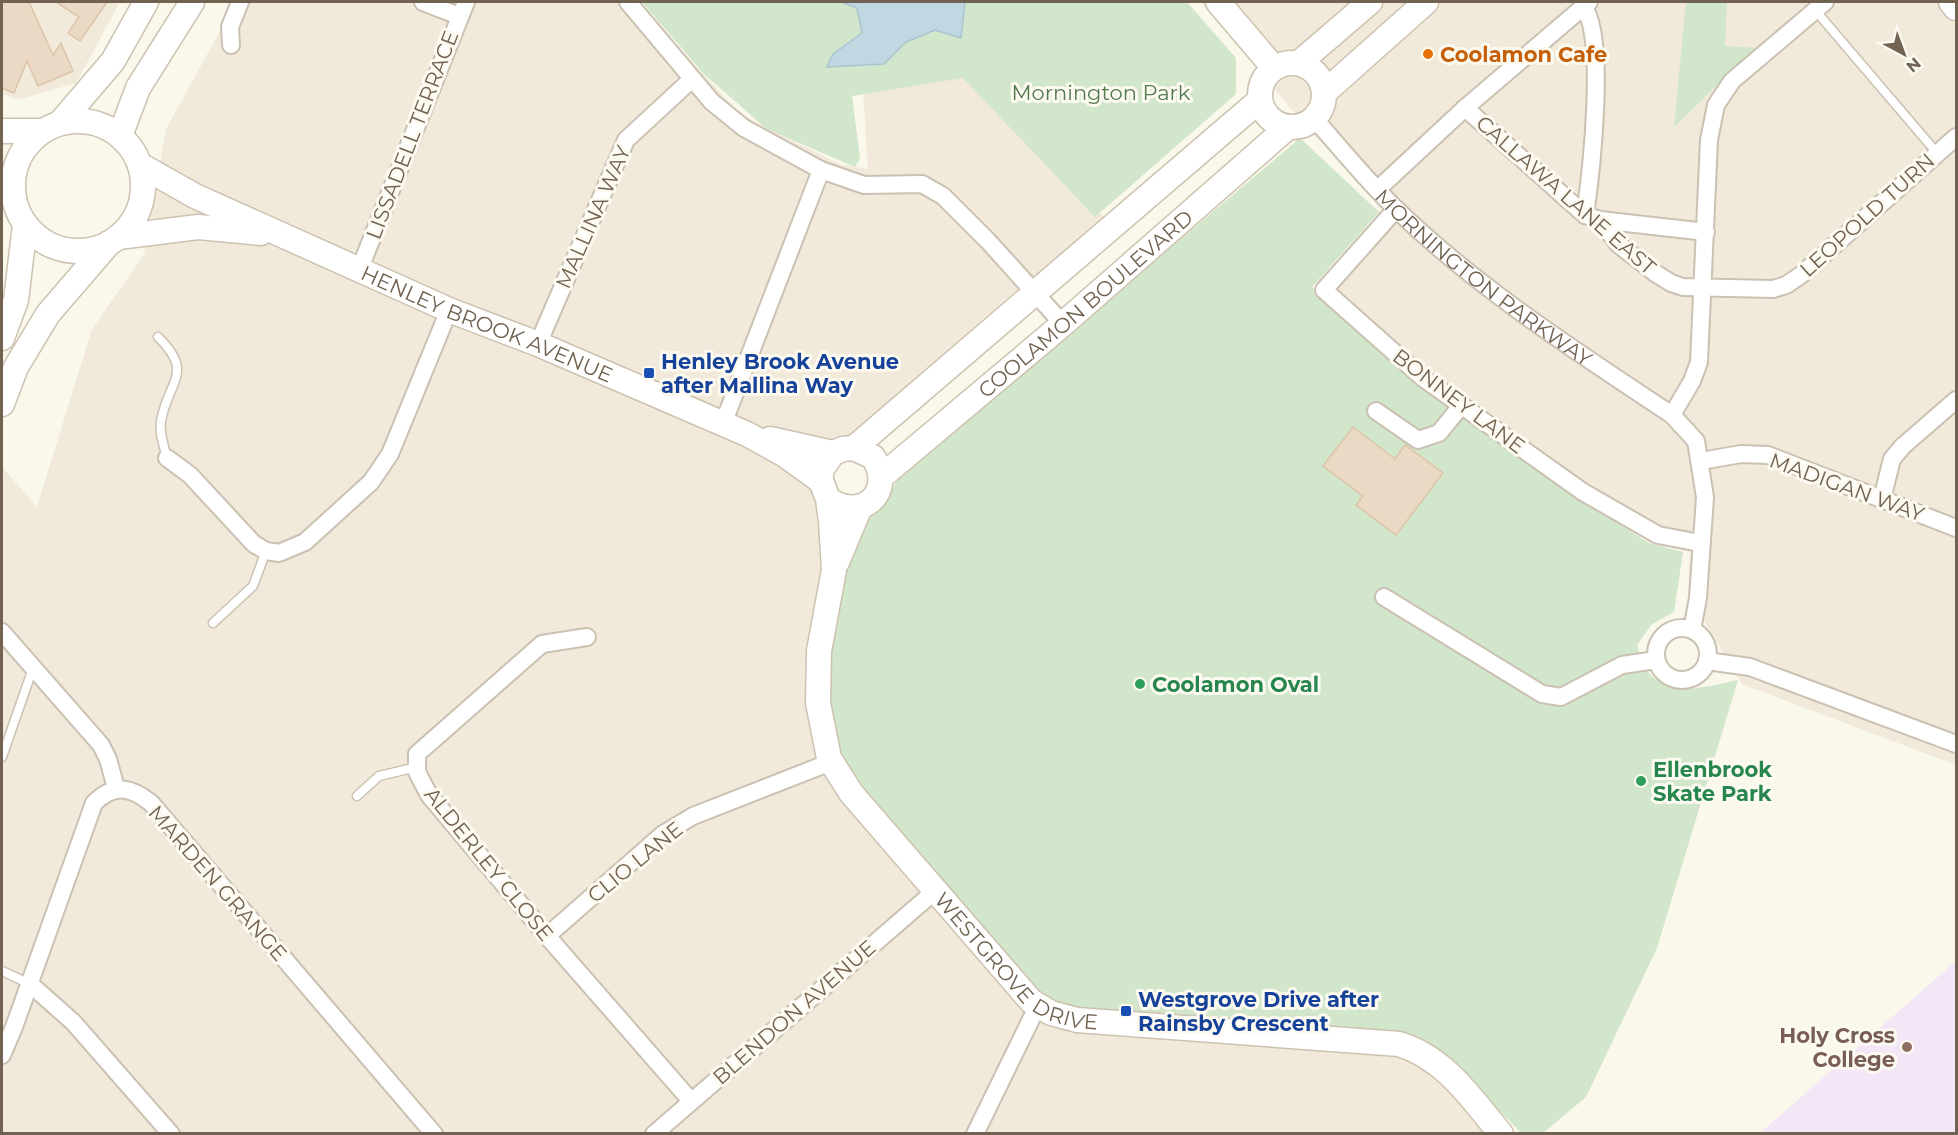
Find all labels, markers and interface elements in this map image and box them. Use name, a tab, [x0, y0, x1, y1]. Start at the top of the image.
north arrow	[1874, 24, 1934, 84]
street label: LISSADELL TERRACE	[361, 27, 463, 243]
place label: Coolamon Cafe	[1440, 42, 1607, 67]
marker: Coolamon Cafe	[1421, 47, 1435, 61]
text: N	[1902, 54, 1925, 76]
park label: Mornington Park	[1012, 80, 1191, 105]
street label: CALLAWA LANE EAST	[1471, 110, 1661, 280]
street label: MALLINA WAY	[550, 141, 636, 292]
street label: LEOPOLD TURN	[1795, 148, 1939, 282]
street label: MORNINGTON PARKWAY	[1370, 183, 1598, 371]
street label: COOLAMON BOULEVARD	[973, 204, 1197, 403]
street label: HENLEY BROOK AVENUE	[357, 260, 617, 387]
street label: BONNEY LANE	[1388, 343, 1530, 459]
place label: Henley Brook Avenue after Mallina Way	[661, 349, 899, 398]
marker: Henley Brook Avenue after Mallina Way	[642, 366, 656, 380]
street label: MADIGAN WAY	[1766, 447, 1928, 527]
place label: Coolamon Oval	[1152, 672, 1319, 697]
marker: Coolamon Oval	[1133, 677, 1147, 691]
place label: Ellenbrook Skate Park	[1653, 757, 1772, 806]
marker: Ellenbrook Skate Park	[1634, 774, 1648, 788]
street label: ALDERLEY CLOSE	[419, 782, 559, 946]
street label: MARDEN GRANGE	[144, 800, 292, 966]
street label: CLIO LANE	[582, 816, 688, 908]
street label: WESTGROVE DRIVE	[930, 887, 1099, 1034]
street label: BLENDON AVENUE	[708, 935, 880, 1089]
place label: Westgrove Drive after Rainsby Crescent	[1138, 987, 1379, 1036]
marker: Westgrove Drive after Rainsby Crescent	[1119, 1004, 1133, 1018]
place label: Holy Cross College	[1779, 1023, 1895, 1072]
marker: Holy Cross College	[1900, 1040, 1914, 1054]

